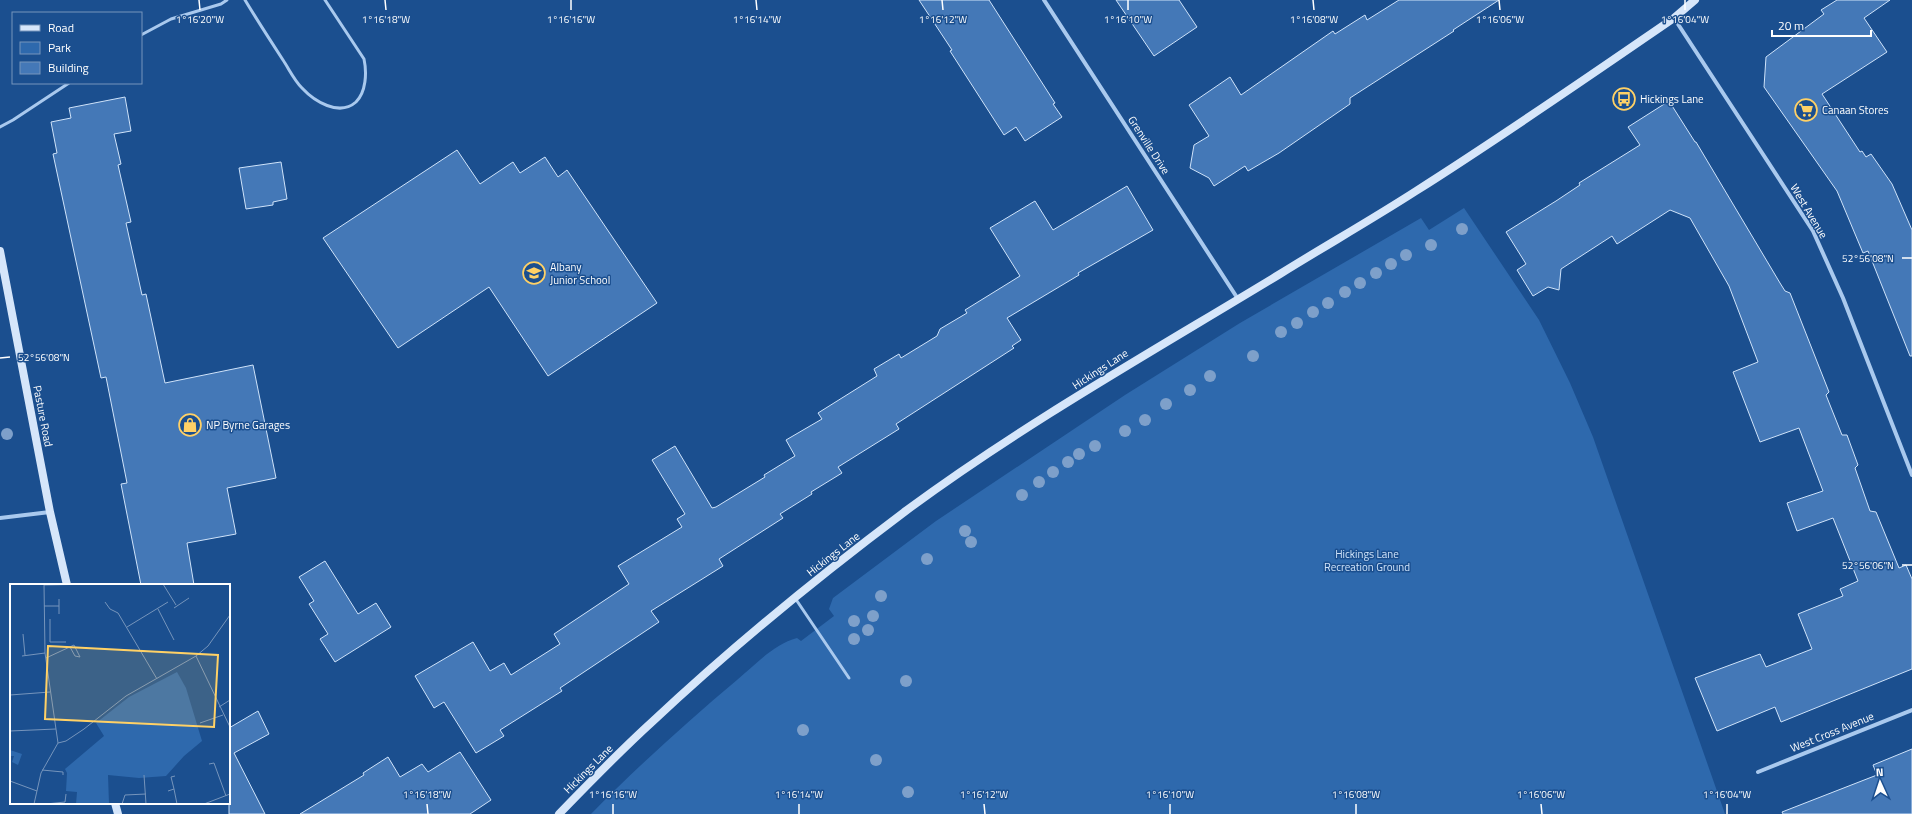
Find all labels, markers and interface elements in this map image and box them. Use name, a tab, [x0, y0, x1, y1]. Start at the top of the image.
legend	[12, 12, 142, 84]
text: 1°16'20"W	[176, 12, 224, 27]
text: 1°16'18"W	[362, 12, 410, 27]
text: 1°16'16"W	[547, 12, 595, 27]
text: 1°16'14"W	[733, 12, 781, 27]
text: 1°16'12"W	[919, 12, 967, 27]
text: 1°16'10"W	[1104, 12, 1152, 27]
text: 1°16'08"W	[1290, 12, 1338, 27]
text: 1°16'06"W	[1476, 12, 1524, 27]
text: 1°16'04"W	[1661, 12, 1709, 27]
scale bar	[1772, 12, 1871, 38]
text: 20 m	[1778, 16, 1804, 35]
text: Road	[48, 18, 74, 37]
text: Park	[48, 38, 71, 57]
text: Building	[48, 58, 89, 77]
bus stop icon: Hickings Lane	[1611, 86, 1637, 112]
place label: Hickings Lane	[1640, 91, 1704, 107]
supermarket icon: Canaan Stores	[1793, 97, 1819, 123]
place label: Canaan Stores	[1822, 102, 1889, 118]
street label: Grenville Drive	[1124, 113, 1174, 178]
street label: West Avenue	[1786, 181, 1832, 242]
text: 52°56'08"N	[1842, 251, 1894, 266]
place label: Albany Junior School	[550, 259, 610, 288]
school or university icon: Albany Junior School	[521, 260, 547, 286]
street label: Hickings Lane	[1069, 345, 1131, 393]
text: 52°56'08"N	[18, 350, 70, 365]
street label: Pasture Road	[29, 384, 57, 448]
shop icon: NP Byrne Garages	[177, 412, 203, 438]
place label: NP Byrne Garages	[206, 417, 290, 433]
street label: Hickings Lane	[803, 528, 863, 580]
park label: Hickings Lane Recreation Ground	[1324, 546, 1410, 575]
text: 52°56'06"N	[1842, 558, 1894, 573]
inset map	[10, 584, 230, 804]
street label: West Cross Avenue	[1788, 708, 1877, 756]
street label: Hickings Lane	[560, 741, 616, 797]
north arrow	[1860, 762, 1900, 802]
text: N	[1875, 764, 1884, 780]
text: 1°16'18"W	[403, 787, 451, 802]
text: 1°16'16"W	[589, 787, 637, 802]
text: 1°16'14"W	[775, 787, 823, 802]
text: 1°16'12"W	[960, 787, 1008, 802]
text: 1°16'10"W	[1146, 787, 1194, 802]
text: 1°16'08"W	[1332, 787, 1380, 802]
text: 1°16'06"W	[1517, 787, 1565, 802]
text: 1°16'04"W	[1703, 787, 1751, 802]

